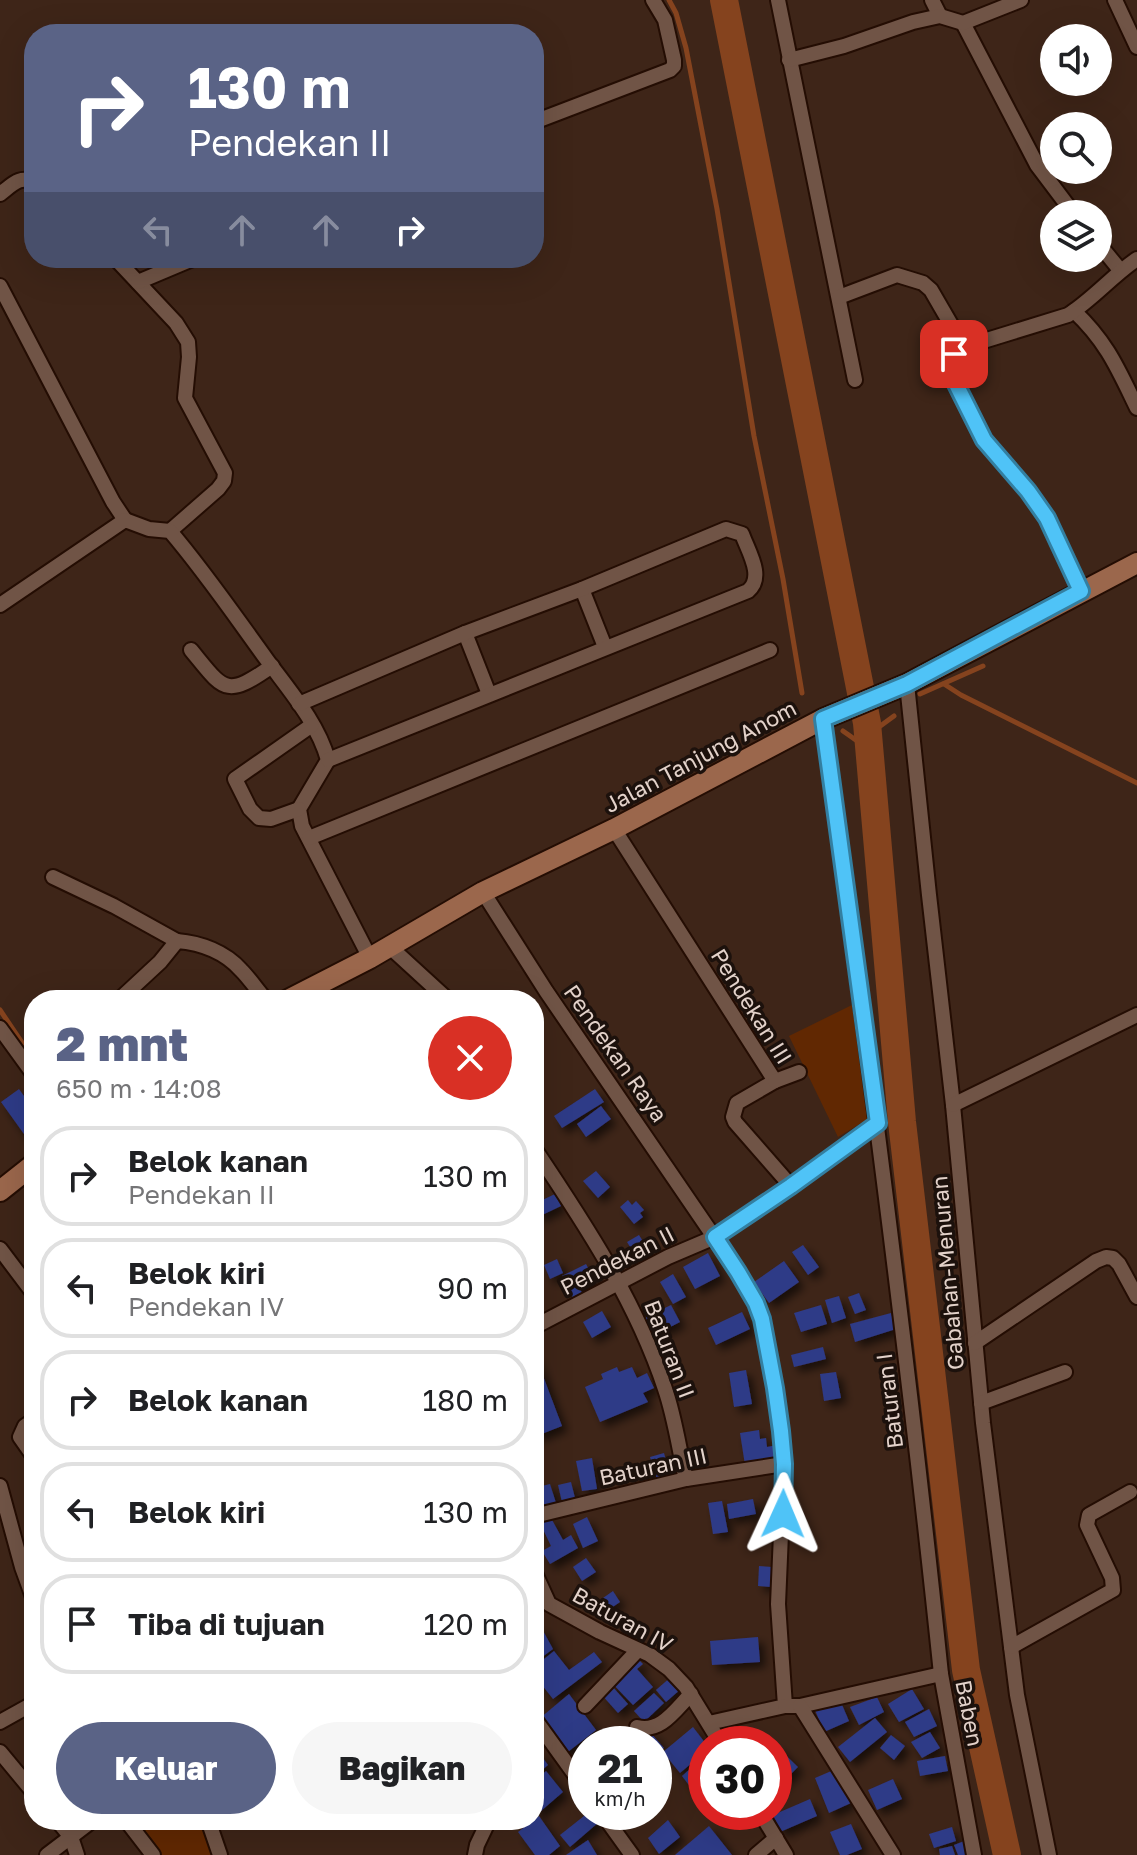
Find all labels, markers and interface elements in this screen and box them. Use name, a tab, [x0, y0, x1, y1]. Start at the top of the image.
map controls	[1040, 24, 1112, 272]
button: sound	[1040, 24, 1112, 96]
text: 130 m	[188, 53, 350, 120]
icon: right	[56, 56, 160, 160]
button: search	[1040, 112, 1112, 184]
text: Pendekan II	[188, 121, 391, 164]
button: layers	[1040, 200, 1112, 272]
icon: left	[136, 208, 180, 252]
icon: ahead	[220, 208, 264, 252]
icon: ahead	[304, 208, 348, 252]
icon: right	[388, 208, 432, 252]
pin	[920, 320, 988, 388]
icon: arrive	[932, 332, 976, 376]
street label: Jalan Tanjung Anom	[599, 694, 801, 818]
street label: Pendekan III	[706, 943, 798, 1069]
street label: Pendekan Raya	[559, 979, 673, 1127]
text: 2 mnt	[56, 1014, 188, 1072]
button: close	[428, 1016, 512, 1100]
text: 650 m · 14:08	[56, 1073, 222, 1104]
text: Belok kanan	[128, 1143, 308, 1179]
icon: right	[60, 1154, 104, 1198]
text: 130 m	[423, 1158, 508, 1194]
street label: Gabahan-Menuran	[925, 1175, 969, 1371]
text: Pendekan II	[128, 1179, 275, 1210]
street label: Pendekan II	[556, 1220, 678, 1300]
text: Belok kiri	[128, 1255, 265, 1291]
icon: left	[60, 1266, 104, 1310]
text: 90 m	[437, 1270, 508, 1306]
text: Pendekan IV	[128, 1291, 284, 1322]
street label: Baturan II	[639, 1296, 701, 1402]
street label: Baturan I	[870, 1352, 908, 1450]
icon: right	[60, 1378, 104, 1422]
text: Belok kanan	[128, 1382, 308, 1418]
text: 180 m	[423, 1382, 508, 1418]
street label: Baturan III	[597, 1441, 709, 1491]
position arrow	[741, 1472, 825, 1556]
icon: left	[60, 1490, 104, 1534]
text: Belok kiri	[128, 1494, 265, 1530]
text: 130 m	[423, 1494, 508, 1530]
street label: Baturan IV	[568, 1580, 678, 1658]
icon: arrive	[60, 1602, 104, 1646]
text: Tiba di tujuan	[128, 1606, 325, 1642]
text: 120 m	[423, 1606, 508, 1642]
street label: Baben	[950, 1678, 990, 1748]
button: Keluar	[56, 1722, 276, 1814]
button: Bagikan	[292, 1722, 512, 1814]
speed limit sign: 30	[688, 1726, 792, 1830]
text: 21	[598, 1744, 643, 1792]
text: km/h	[595, 1786, 645, 1810]

